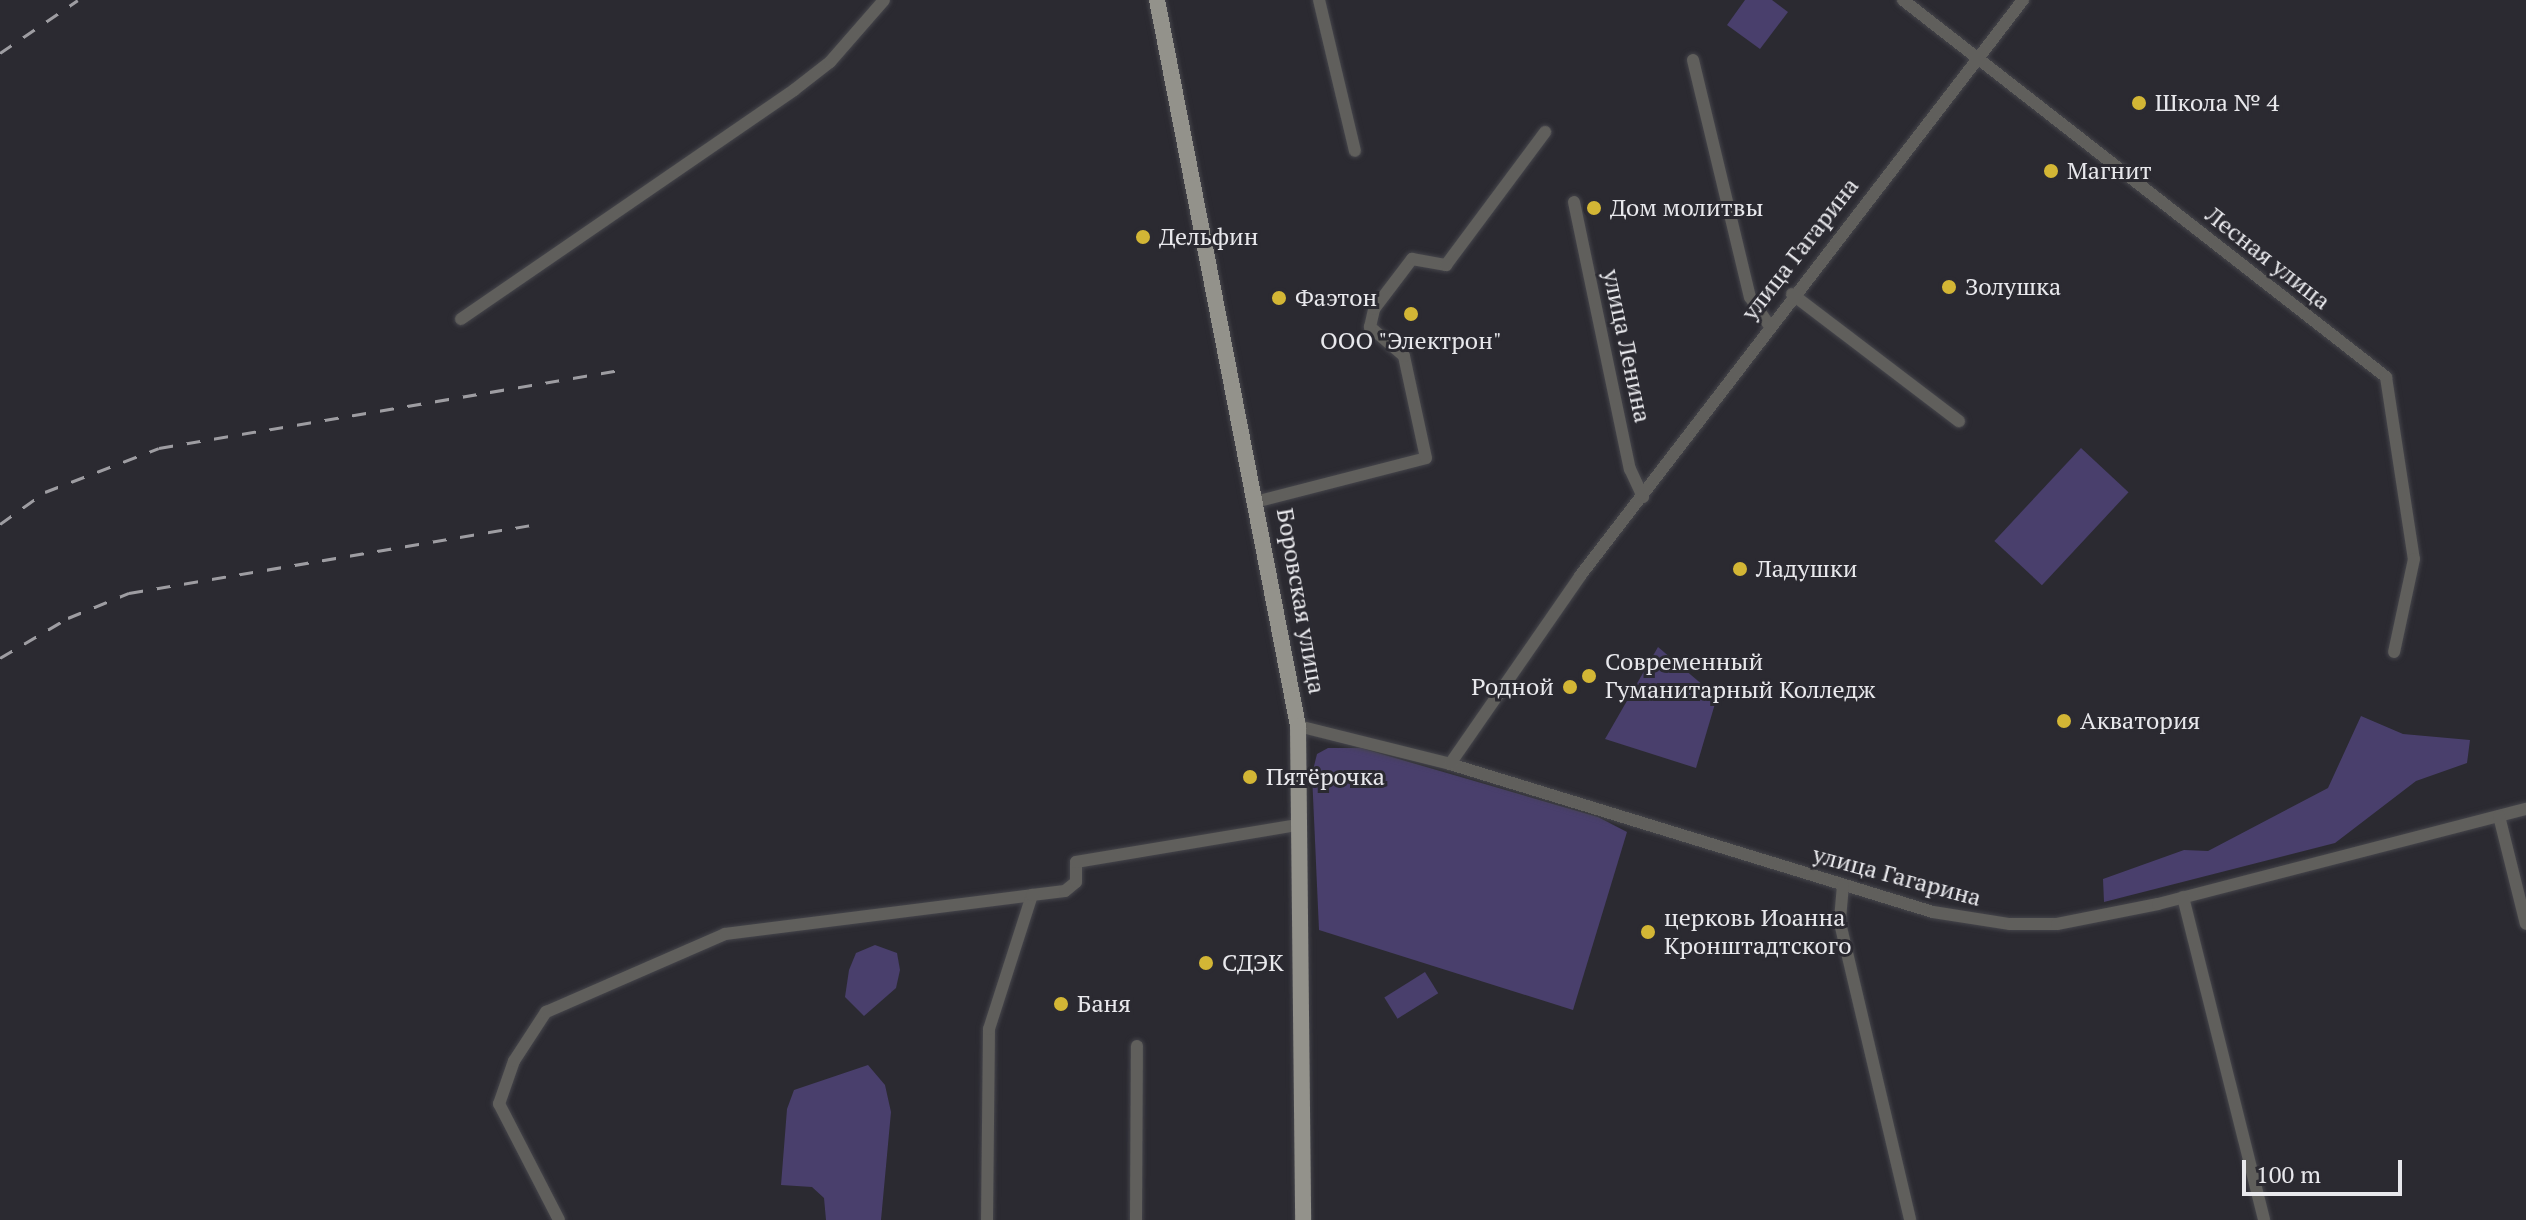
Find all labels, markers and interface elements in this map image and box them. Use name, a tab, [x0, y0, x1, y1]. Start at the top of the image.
place label: Школа № 4	[2155, 89, 2279, 117]
marker: Школа № 4	[2130, 94, 2148, 112]
place label: Магнит	[2067, 157, 2152, 185]
marker: Магнит	[2042, 162, 2060, 180]
street label: улица Гагарина	[1735, 172, 1865, 326]
place label: Дом молитвы	[1610, 194, 1763, 222]
marker: Дом молитвы	[1585, 199, 1603, 217]
street label: Лесная улица	[2200, 200, 2336, 316]
place label: Дельфин	[1159, 223, 1258, 251]
marker: Дельфин	[1134, 228, 1152, 246]
street label: улица Ленина	[1597, 267, 1657, 425]
place label: Золушка	[1965, 273, 2061, 301]
marker: Золушка	[1940, 278, 1958, 296]
place label: Фаэтон	[1295, 284, 1377, 312]
marker: Фаэтон	[1270, 289, 1288, 307]
marker: ООО "Электрон"	[1402, 305, 1420, 323]
place label: ООО "Электрон"	[1320, 327, 1502, 355]
street label: Боровская улица	[1270, 506, 1332, 696]
place label: Ладушки	[1756, 555, 1857, 583]
marker: Ладушки	[1731, 560, 1749, 578]
place label: Современный Гуманитарный Колледж	[1605, 648, 1875, 704]
marker: Современный Гуманитарный Колледж	[1580, 667, 1598, 685]
place label: Родной	[1471, 673, 1554, 701]
marker: Родной	[1561, 678, 1579, 696]
place label: Акватория	[2080, 707, 2200, 735]
marker: Акватория	[2055, 712, 2073, 730]
place label: Пятёрочка	[1266, 763, 1385, 791]
marker: Пятёрочка	[1241, 768, 1259, 786]
street label: улица Гагарина	[1810, 840, 1984, 912]
place label: церковь Иоанна Кронштадтского	[1664, 904, 1851, 960]
marker: церковь Иоанна Кронштадтского	[1639, 923, 1657, 941]
place label: СДЭК	[1222, 949, 1284, 977]
marker: СДЭК	[1197, 954, 1215, 972]
place label: Баня	[1077, 990, 1131, 1018]
marker: Баня	[1052, 995, 1070, 1013]
scale bar	[2246, 1144, 2406, 1194]
text: 100 m	[2256, 1158, 2321, 1190]

